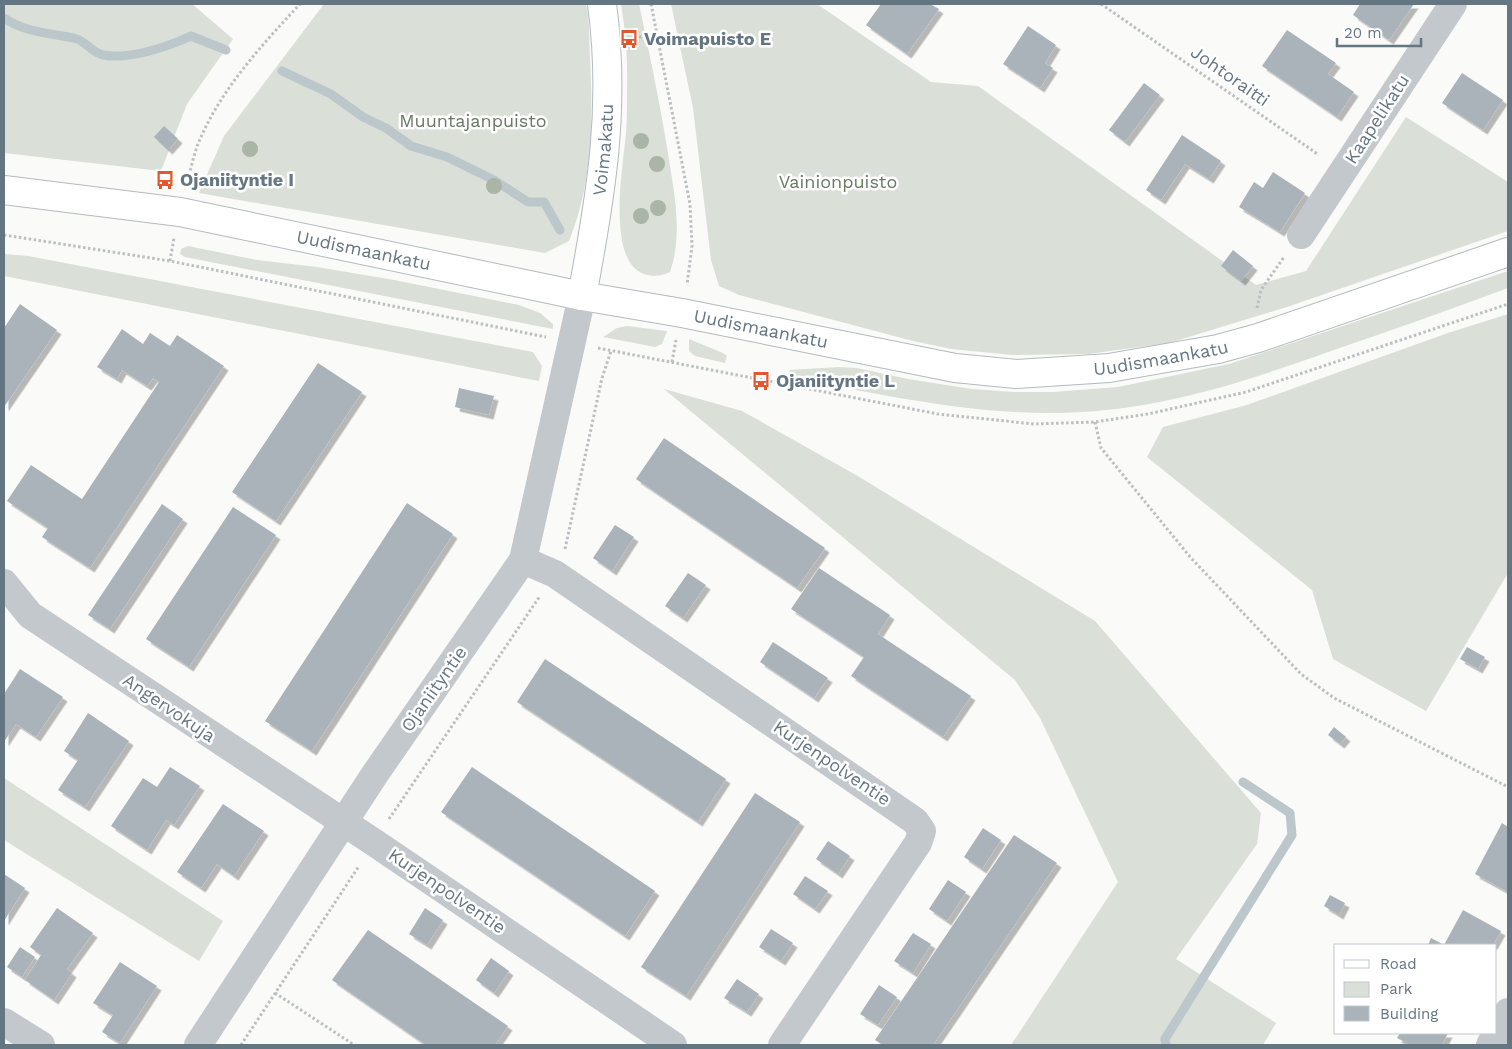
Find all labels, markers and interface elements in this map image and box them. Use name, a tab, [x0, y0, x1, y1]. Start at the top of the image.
scale bar	[1337, 15, 1421, 47]
text: 20 m	[1344, 24, 1382, 42]
bus stop icon: Voimapuisto E	[618, 28, 640, 50]
place label: Voimapuisto E	[644, 28, 771, 49]
street label: Johtoraitti	[1187, 41, 1274, 110]
street label: Kaapelikatu	[1340, 70, 1413, 167]
street label: Voimakatu	[588, 103, 617, 197]
park label: Muuntajanpuisto	[399, 110, 547, 131]
bus stop icon: Ojaniityntie I	[154, 169, 176, 191]
place label: Ojaniityntie I	[180, 169, 294, 190]
park label: Vainionpuisto	[779, 171, 897, 192]
street label: Uudismaankatu	[295, 226, 433, 274]
street label: Uudismaankatu	[692, 305, 830, 352]
street label: Uudismaankatu	[1093, 336, 1230, 379]
bus stop icon: Ojaniityntie L	[750, 370, 772, 392]
place label: Ojaniityntie L	[776, 370, 895, 391]
street label: Ojaniityntie	[396, 642, 471, 736]
street label: Angervokuja	[119, 669, 219, 746]
street label: Kurjenpolventie	[770, 716, 895, 810]
street label: Kurjenpolventie	[385, 844, 510, 938]
legend	[1334, 944, 1497, 1034]
text: Road	[1380, 955, 1417, 973]
text: Park	[1380, 980, 1413, 998]
text: Building	[1380, 1005, 1438, 1023]

